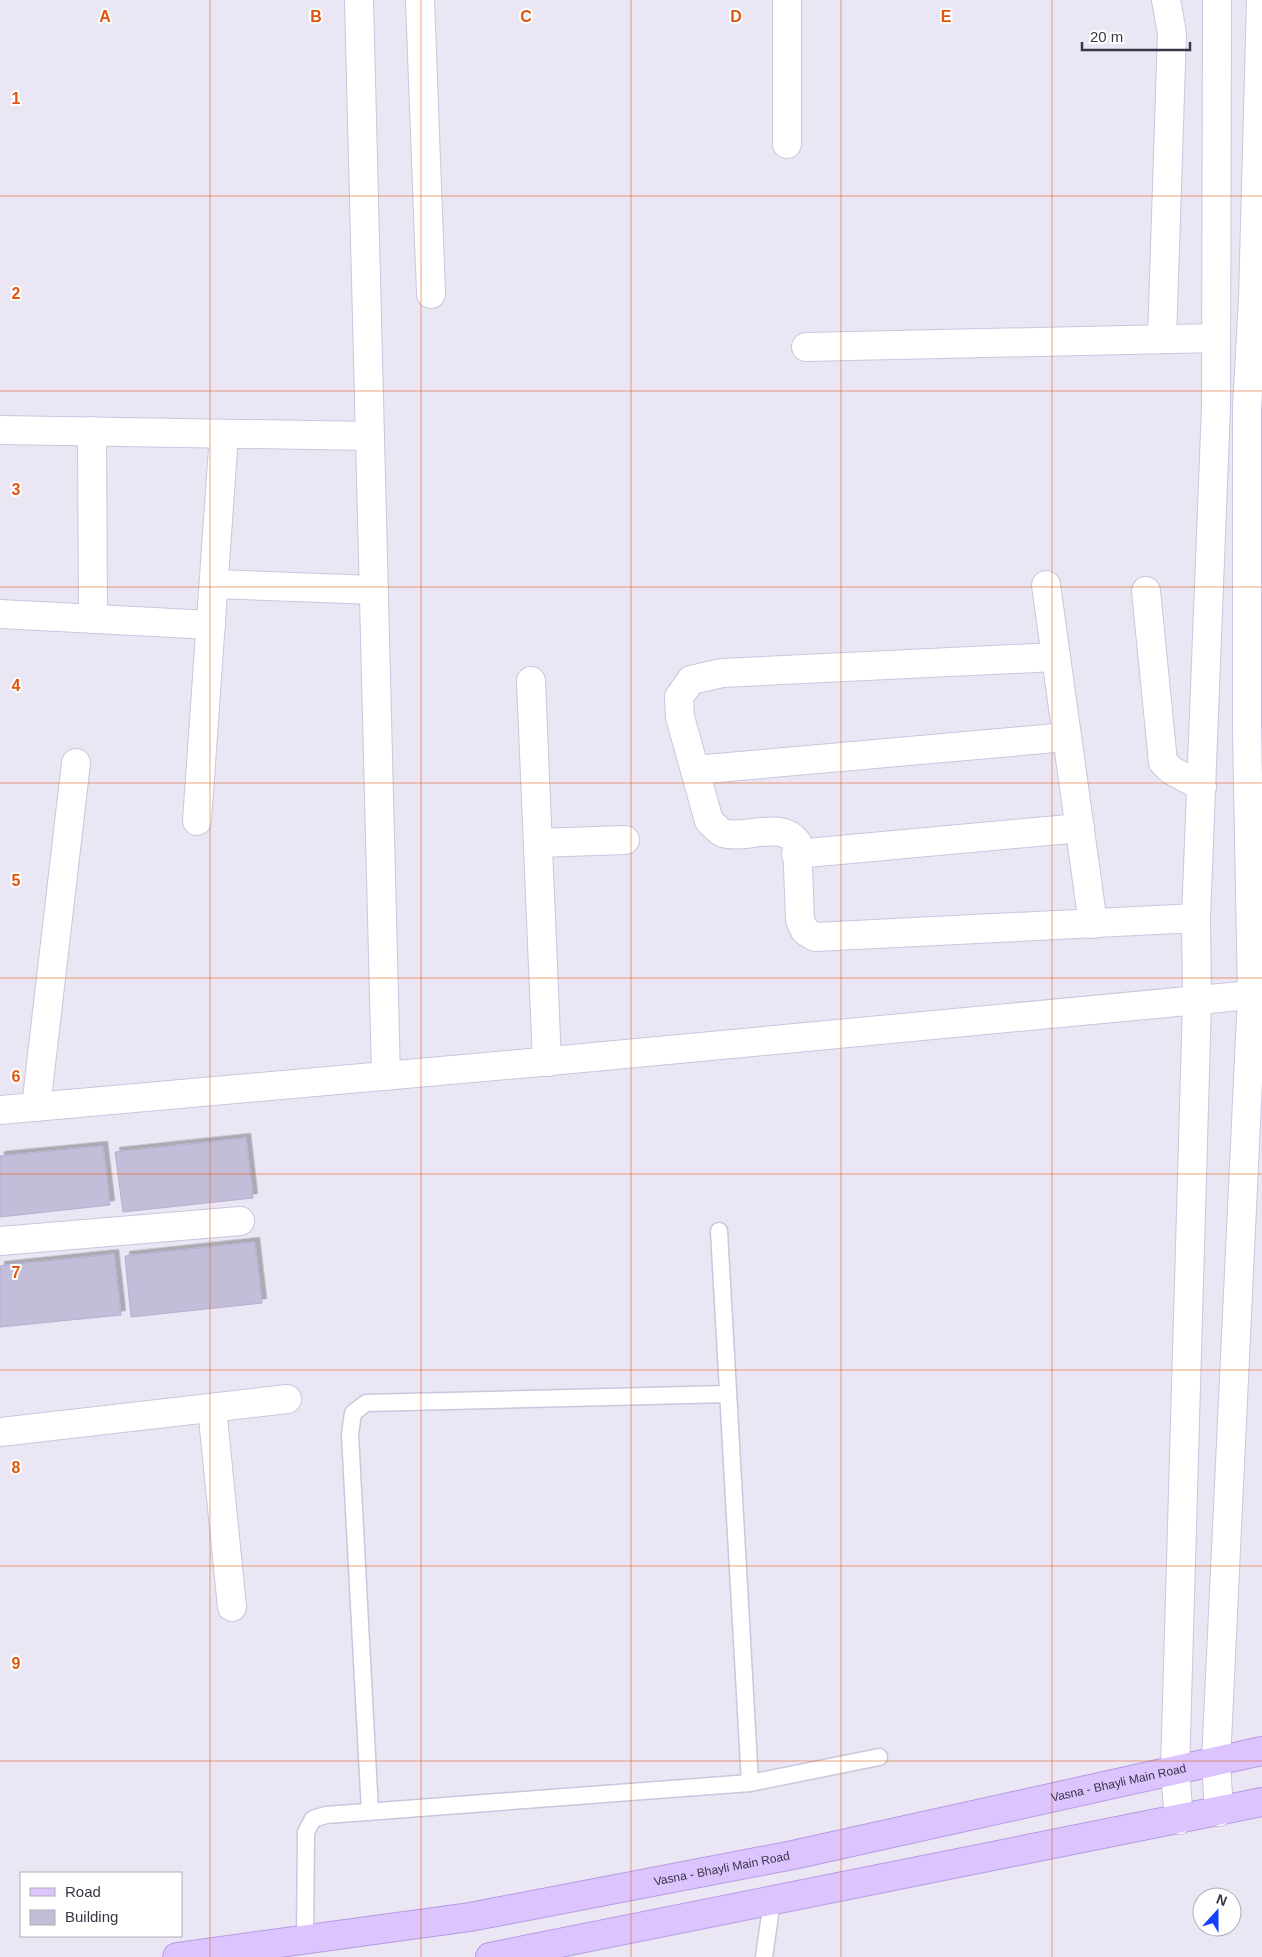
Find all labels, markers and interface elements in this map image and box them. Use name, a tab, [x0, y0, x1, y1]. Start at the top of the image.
text: A	[99, 8, 111, 25]
text: B	[310, 8, 322, 25]
text: C	[520, 8, 532, 25]
text: D	[730, 8, 742, 25]
text: E	[941, 8, 952, 25]
scale bar	[1082, 20, 1190, 52]
text: 20 m	[1090, 28, 1123, 45]
text: 1	[12, 90, 21, 107]
text: 2	[12, 285, 21, 302]
text: 3	[12, 481, 21, 498]
text: 4	[12, 677, 21, 694]
text: 5	[12, 872, 21, 889]
text: 6	[12, 1068, 21, 1085]
text: 7	[12, 1264, 21, 1281]
text: 8	[12, 1459, 21, 1476]
text: 9	[12, 1655, 21, 1672]
street label: Vasna - Bhayli Main Road	[1050, 1761, 1187, 1805]
street label: Vasna - Bhayli Main Road	[653, 1849, 791, 1889]
legend	[20, 1872, 182, 1937]
text: Road	[65, 1883, 101, 1900]
north arrow	[1192, 1887, 1242, 1937]
text: N	[1214, 1891, 1229, 1909]
text: Building	[65, 1908, 118, 1925]

